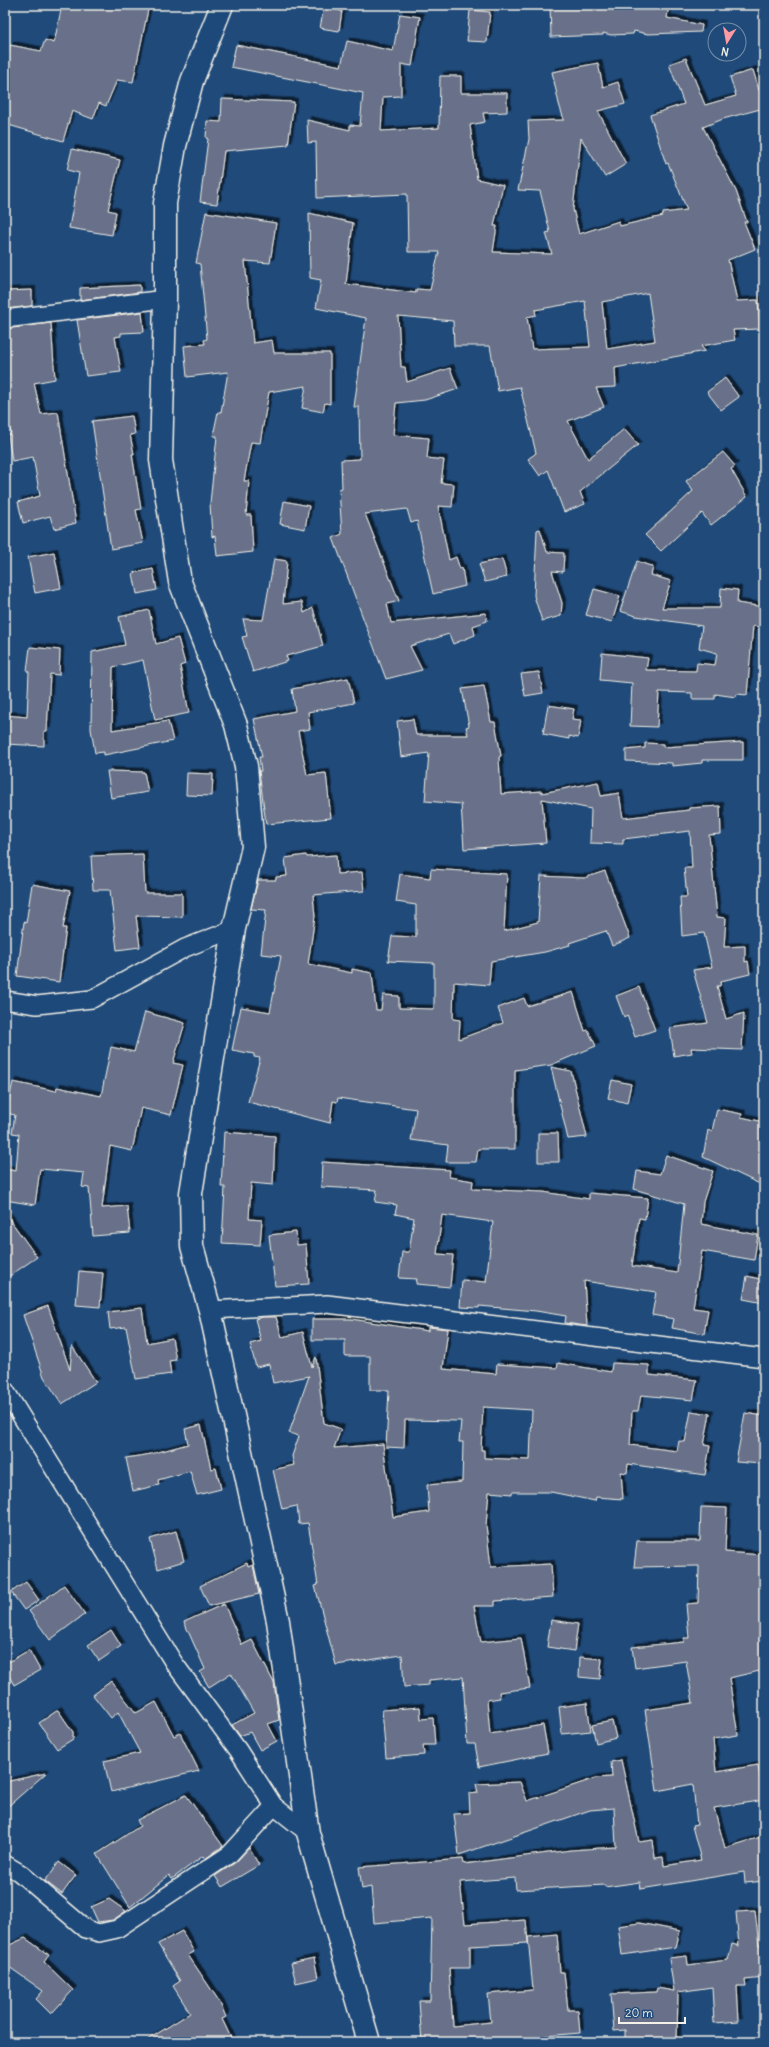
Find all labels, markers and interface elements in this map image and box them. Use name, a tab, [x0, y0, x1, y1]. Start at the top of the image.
north arrow	[707, 22, 747, 62]
text: N	[720, 44, 730, 59]
scale bar	[619, 1999, 685, 2025]
text: 20 m	[625, 2005, 653, 2020]

